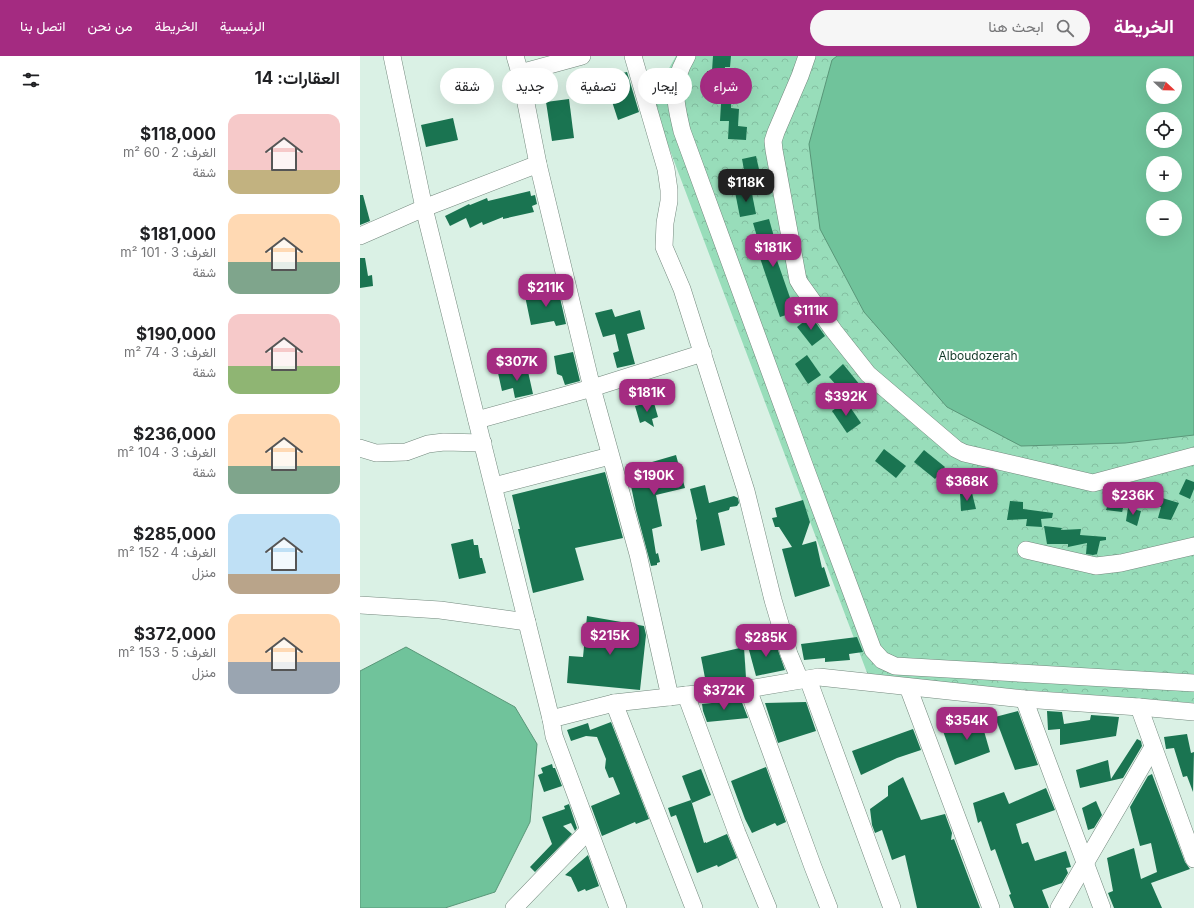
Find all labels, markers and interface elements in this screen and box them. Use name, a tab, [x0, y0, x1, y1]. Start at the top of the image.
search box	[810, 10, 1090, 46]
text: الخريطة	[1114, 15, 1174, 38]
text: اتصل بنا	[20, 17, 65, 34]
text: من نحن	[87, 17, 133, 34]
text: الخريطة	[155, 17, 198, 34]
text: الرئيسية	[220, 17, 265, 34]
text: ابحث هنا	[988, 17, 1044, 36]
icon: search	[1054, 17, 1076, 39]
text: العقارات: 14	[254, 68, 340, 88]
chip: شقة	[440, 68, 494, 104]
chip: جديد	[502, 68, 558, 104]
chip: تصفية	[566, 68, 630, 104]
chip: إيجار	[638, 68, 692, 104]
chip: شراء	[700, 68, 752, 104]
north arrow	[1146, 68, 1182, 104]
map controls	[1146, 68, 1182, 236]
icon: filters	[20, 69, 42, 91]
button: locate	[1146, 112, 1182, 148]
text: $118,000	[140, 124, 216, 144]
icon: home	[260, 130, 308, 178]
text: الغرف: 2 · 60 m²	[123, 144, 216, 160]
button: +	[1146, 156, 1182, 192]
text: شقة	[193, 164, 216, 180]
pin: $118K	[718, 169, 774, 203]
text: $118K	[727, 174, 765, 190]
button: −	[1146, 200, 1182, 236]
text: $181,000	[140, 224, 216, 244]
icon: home	[260, 230, 308, 278]
pin: $181K	[745, 234, 801, 268]
text: $181K	[754, 239, 792, 255]
text: الغرف: 3 · 101 m²	[120, 244, 216, 260]
text: شقة	[193, 264, 216, 280]
pin: $211K	[518, 274, 574, 308]
text: $211K	[527, 279, 565, 295]
pin: $111K	[783, 297, 839, 331]
text: $111K	[794, 302, 828, 318]
text: $190,000	[136, 324, 216, 344]
icon: home	[260, 330, 308, 378]
text: الغرف: 3 · 74 m²	[124, 344, 216, 360]
pin: $307K	[489, 348, 545, 382]
park label: Alboudozerah	[939, 348, 1018, 363]
text: $307K	[496, 353, 538, 369]
text: شقة	[193, 364, 216, 380]
pin: $181K	[619, 379, 675, 413]
pin: $392K	[818, 383, 874, 417]
text: $181K	[628, 384, 666, 400]
text: $392K	[825, 388, 867, 404]
text: $236,000	[133, 424, 216, 444]
icon: home	[260, 430, 308, 478]
text: الغرف: 3 · 104 m²	[117, 444, 216, 460]
pin: $190K	[626, 462, 682, 496]
text: شقة	[193, 464, 216, 480]
text: $190K	[634, 467, 674, 483]
pin: $368K	[939, 468, 995, 502]
text: $368K	[945, 473, 989, 489]
pin: $236K	[1105, 482, 1161, 516]
text: $236K	[1112, 487, 1154, 503]
text: $285,000	[133, 524, 216, 544]
icon: home	[260, 530, 308, 578]
text: الغرف: 4 · 152 m²	[118, 544, 216, 560]
text: منزل	[192, 564, 216, 580]
pin: $215K	[582, 622, 638, 656]
text: $372,000	[134, 624, 216, 644]
pin: $285K	[738, 624, 794, 658]
text: $215K	[590, 627, 630, 643]
text: $285K	[745, 629, 787, 645]
icon: home	[260, 630, 308, 678]
text: الغرف: 5 · 153 m²	[118, 644, 216, 660]
text: منزل	[192, 664, 216, 680]
pin: $372K	[696, 677, 752, 711]
text: $372K	[703, 682, 745, 698]
pin: $354K	[939, 707, 995, 741]
text: $354K	[945, 712, 989, 728]

